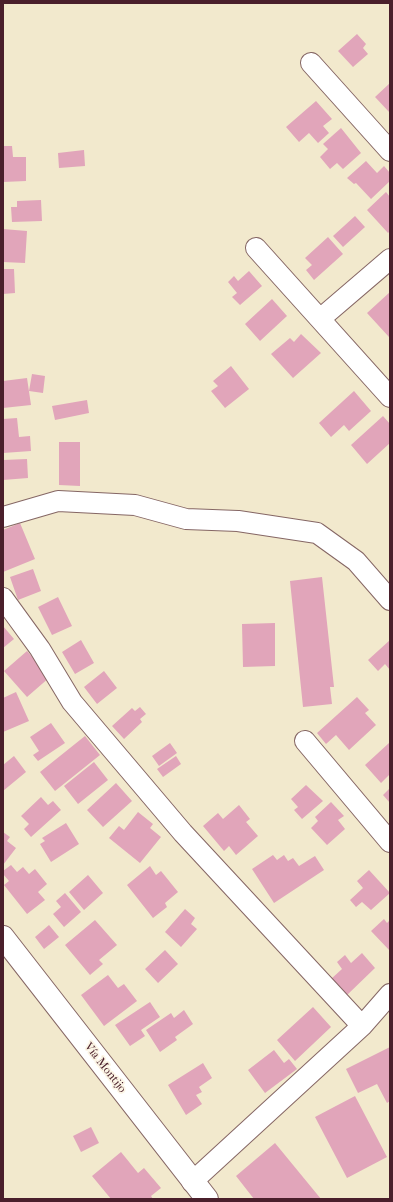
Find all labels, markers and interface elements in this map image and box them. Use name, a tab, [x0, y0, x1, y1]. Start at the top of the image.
street label: Vía Montijo	[81, 1040, 129, 1096]

